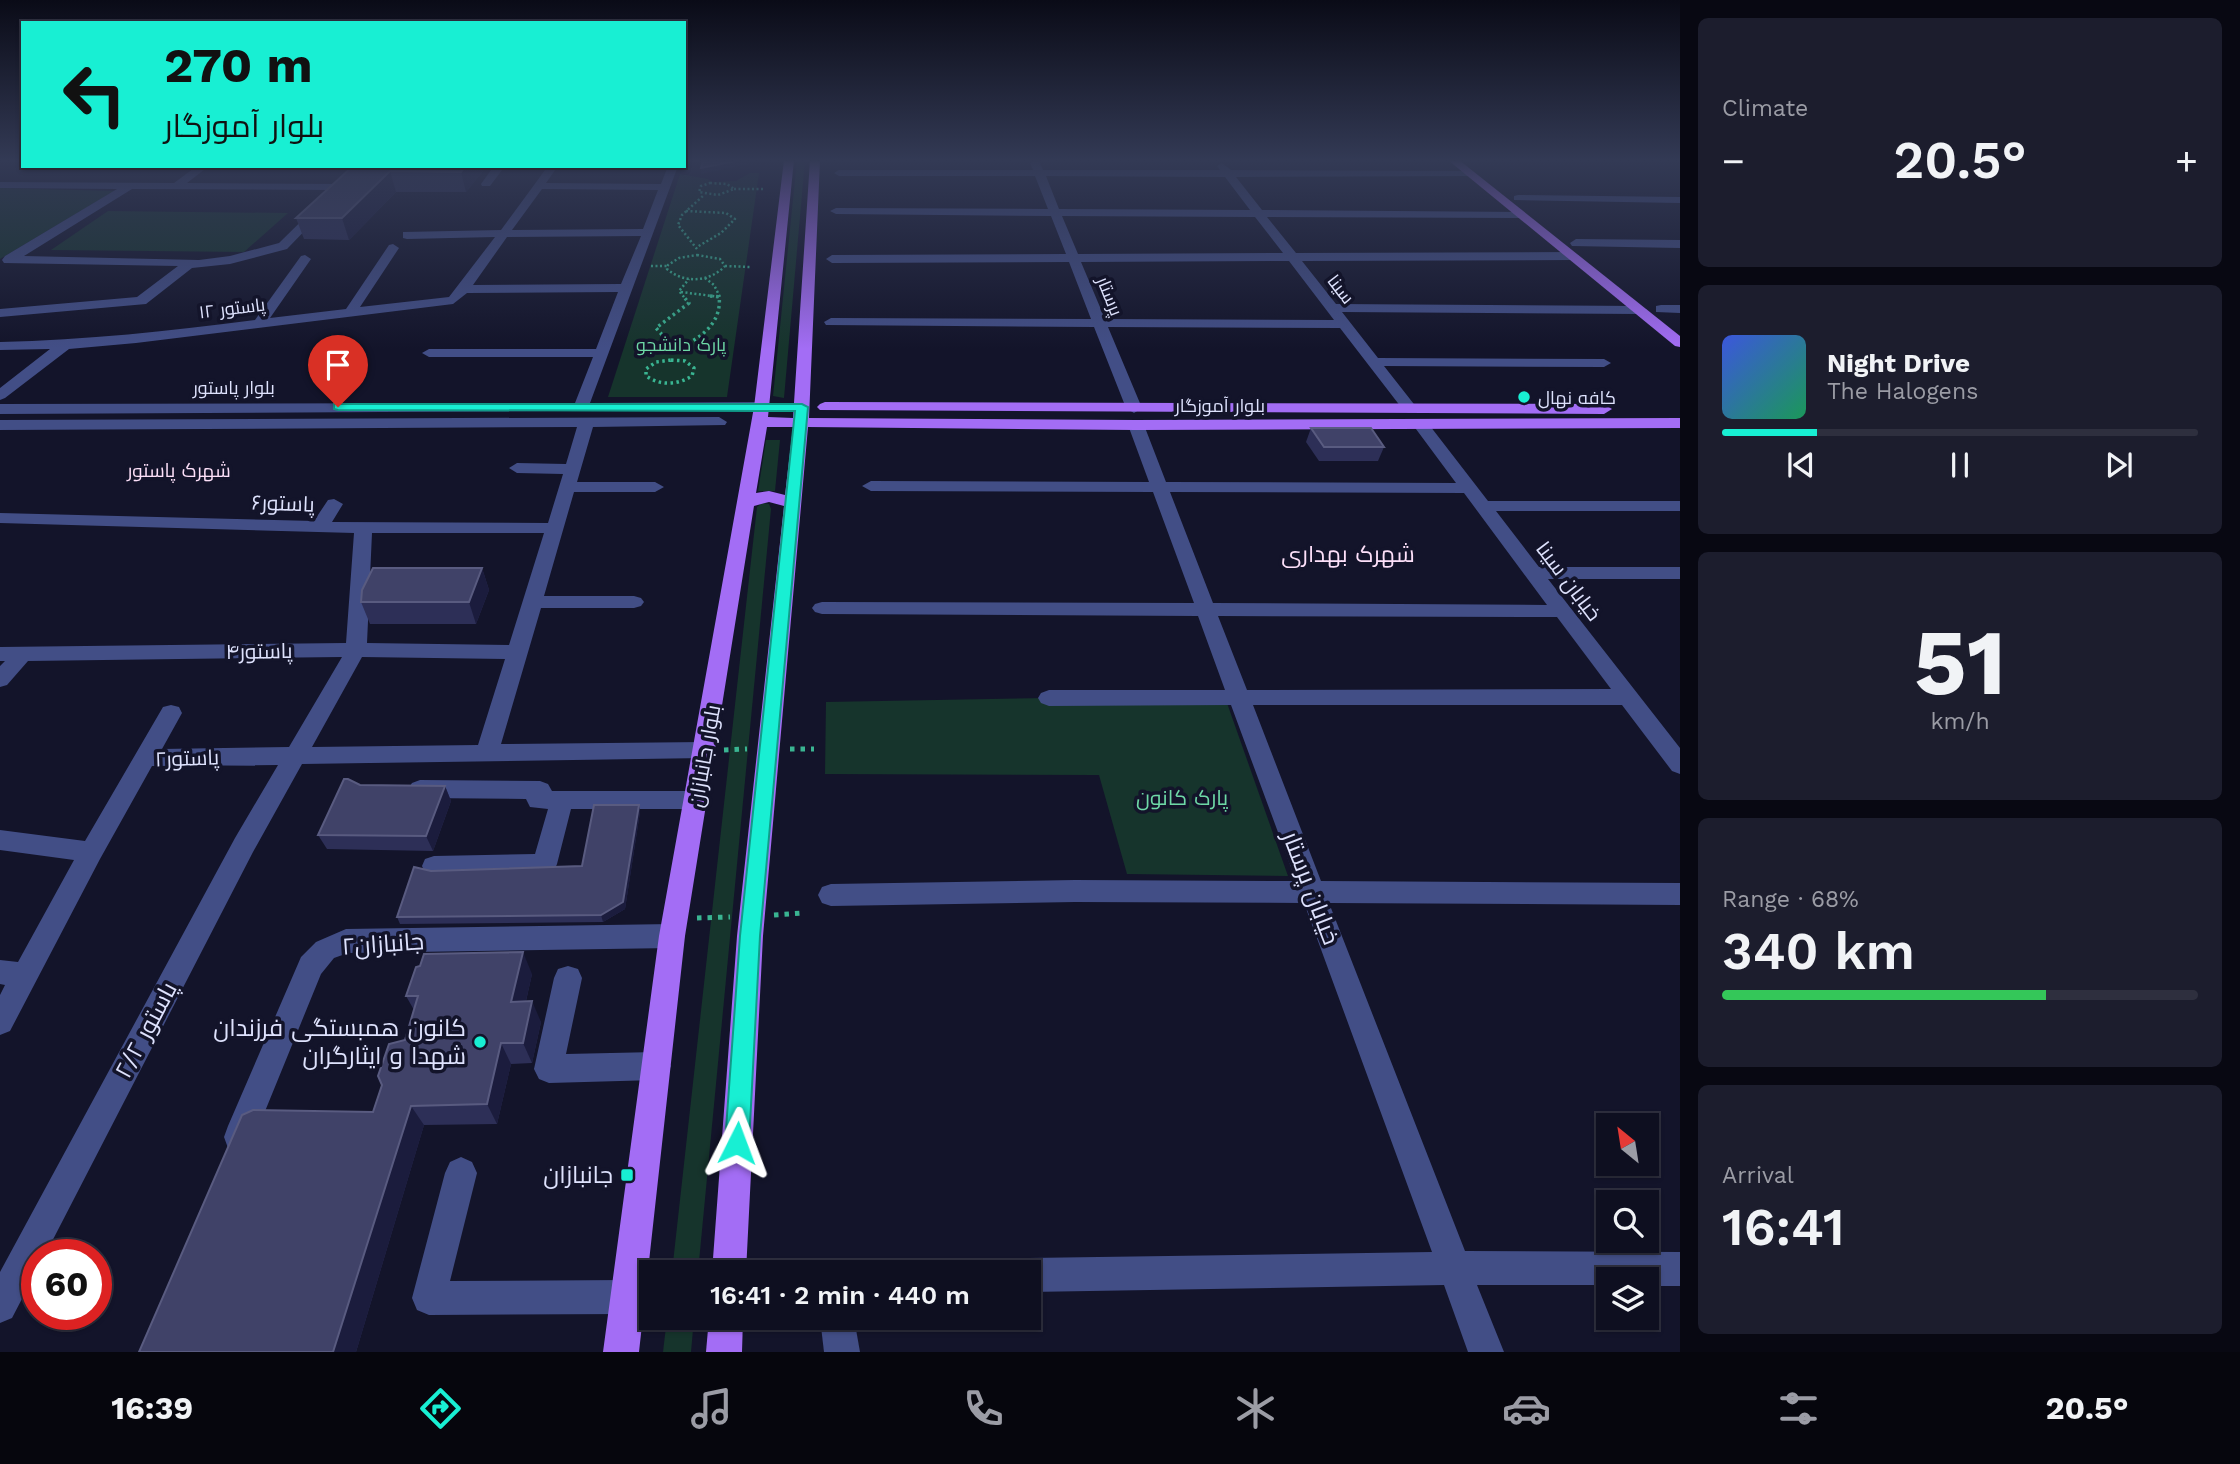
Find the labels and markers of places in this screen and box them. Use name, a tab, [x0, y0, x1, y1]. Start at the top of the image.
pin	[308, 335, 368, 407]
place label: کافه نهال	[1538, 387, 1616, 409]
marker: کافه نهال	[1516, 389, 1532, 405]
place label: کانون همبستگی فرزندان شهدا و ایثارگران	[213, 1014, 466, 1070]
marker: کانون همبستگی فرزندان شهدا و ایثارگران	[472, 1034, 488, 1050]
place label: جانبازان	[543, 1161, 613, 1189]
marker: جانبازان	[619, 1167, 635, 1183]

